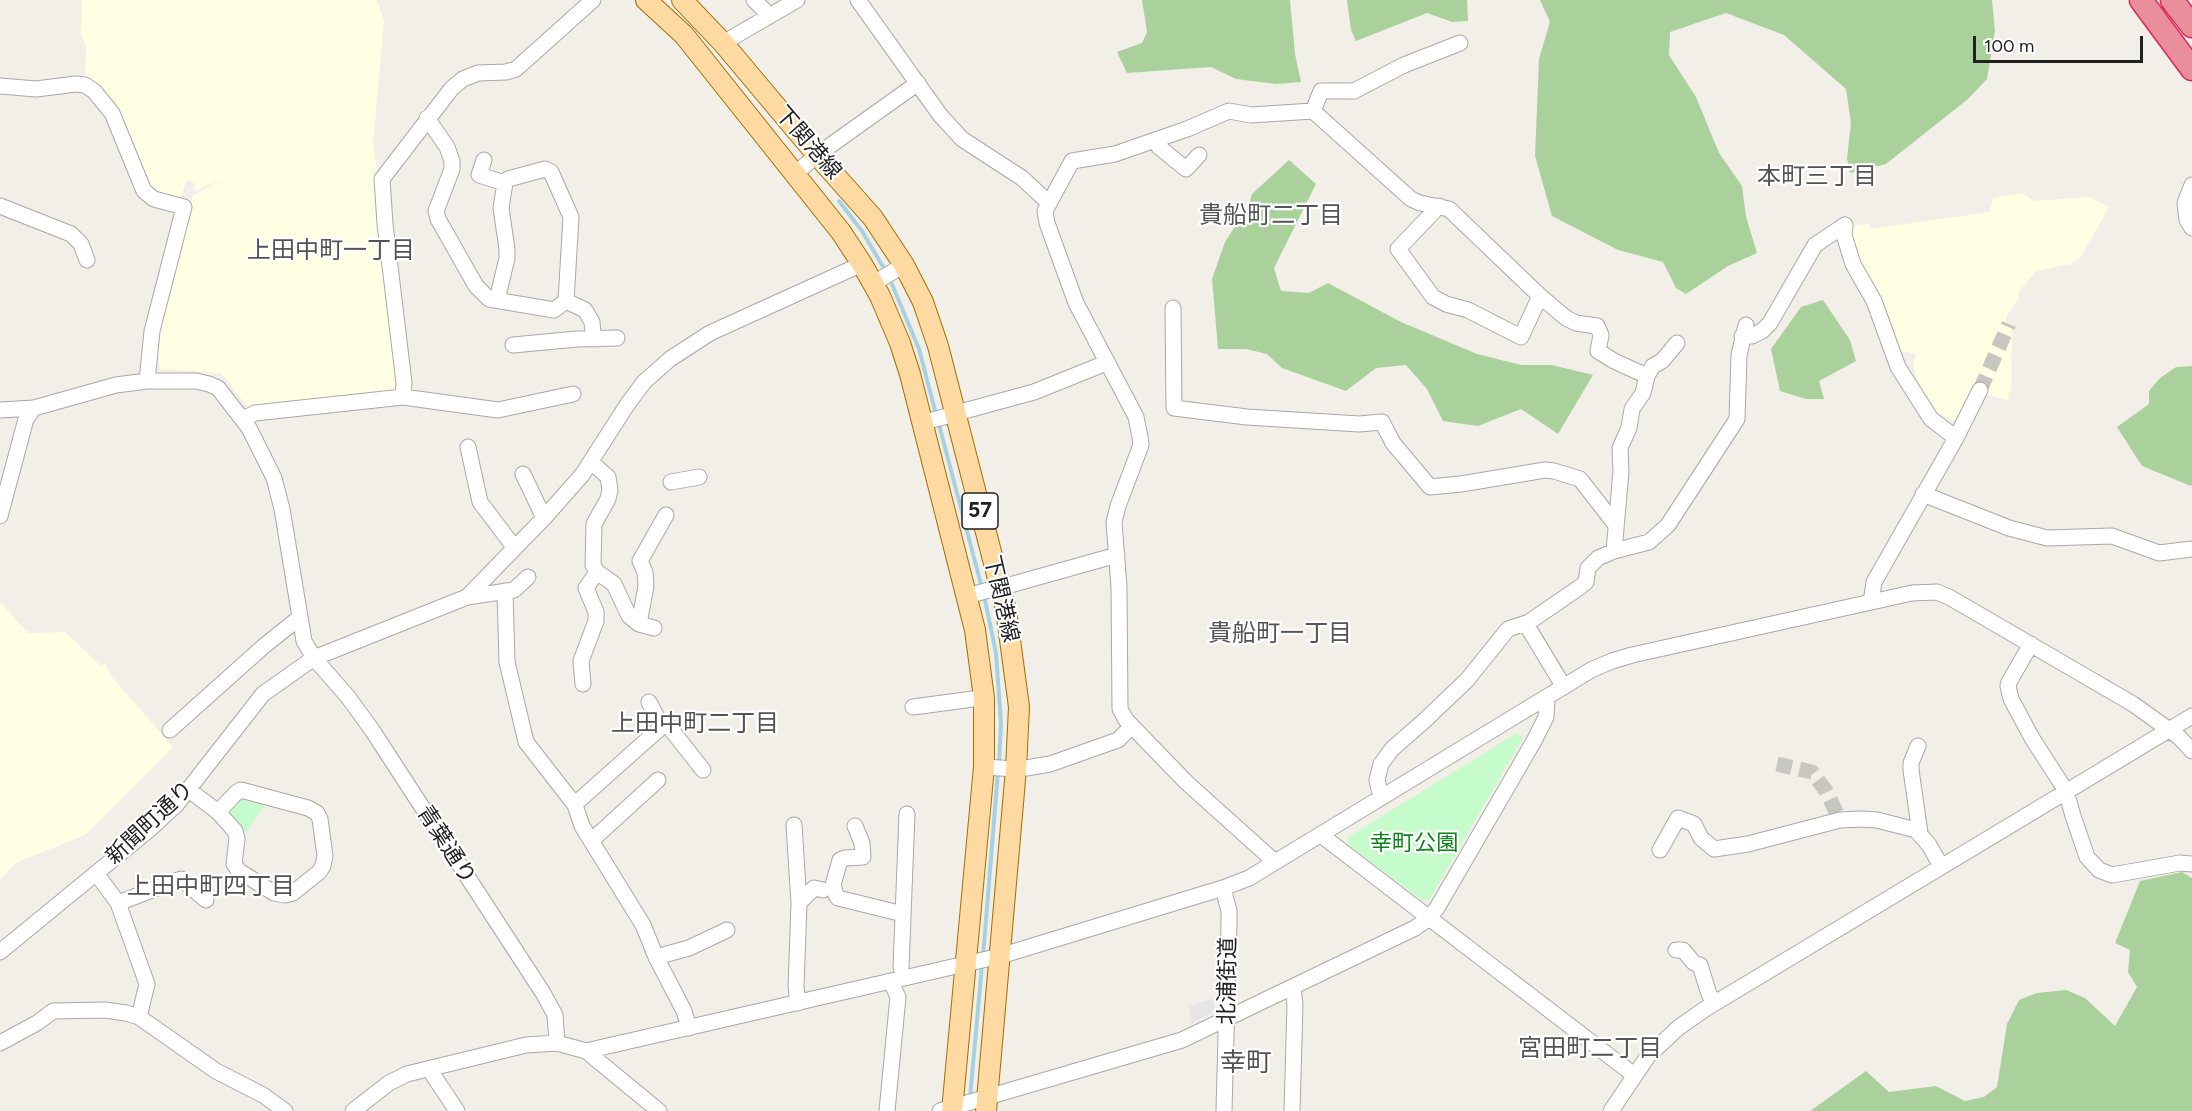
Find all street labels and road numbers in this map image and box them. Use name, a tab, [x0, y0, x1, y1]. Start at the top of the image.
street label: 下関港線	[769, 101, 847, 185]
road number: 57	[962, 493, 998, 529]
street label: 下関港線	[978, 553, 1024, 645]
street label: 新聞町通り	[101, 776, 199, 870]
street label: 青葉通り	[411, 801, 481, 889]
street label: 北浦街道	[1214, 937, 1242, 1025]

